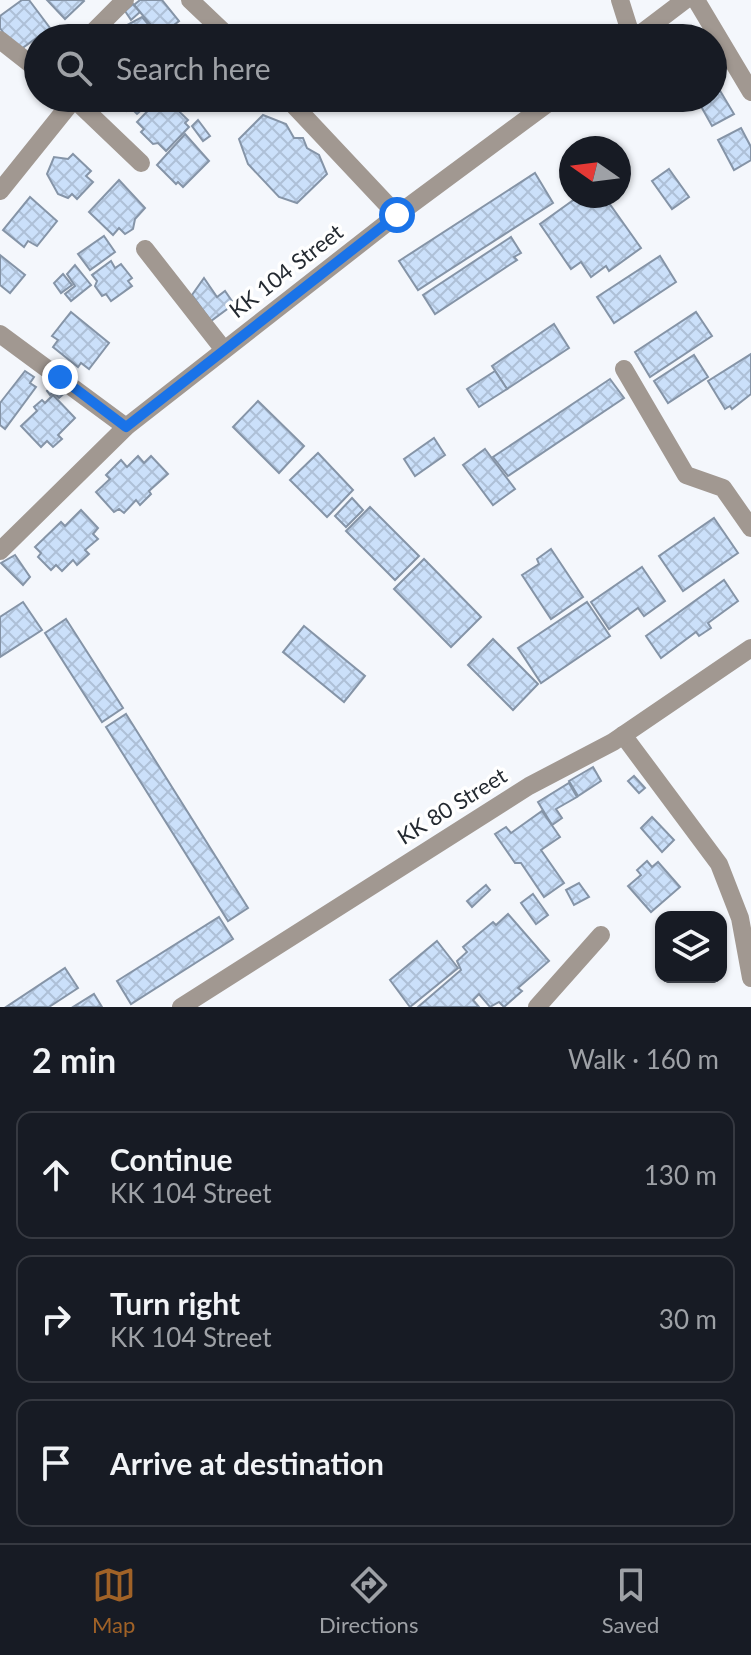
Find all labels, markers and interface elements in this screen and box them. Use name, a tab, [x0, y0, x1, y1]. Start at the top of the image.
search box	[24, 24, 727, 112]
icon: search	[52, 46, 96, 90]
text: Search here	[116, 50, 271, 86]
north arrow	[559, 136, 631, 208]
route start	[379, 197, 415, 233]
street label: KK 104 Street	[224, 218, 348, 323]
route end	[42, 359, 78, 395]
street label: KK 80 Street	[392, 761, 512, 850]
map controls	[655, 911, 727, 983]
button: layers	[655, 911, 727, 983]
text: 2 min	[32, 1039, 116, 1080]
text: Walk · 160 m	[568, 1043, 719, 1075]
text: Continue	[110, 1141, 233, 1177]
icon: ahead	[34, 1153, 78, 1197]
text: 130 m	[644, 1159, 717, 1191]
text: KK 104 Street	[110, 1177, 271, 1209]
text: Turn right	[110, 1285, 240, 1321]
icon: right	[34, 1297, 78, 1341]
text: 30 m	[659, 1303, 717, 1335]
text: KK 104 Street	[110, 1321, 271, 1353]
icon: arrive	[34, 1441, 78, 1485]
text: Arrive at destination	[110, 1445, 384, 1481]
tab: Map	[92, 1563, 136, 1638]
tab: Directions	[319, 1563, 418, 1638]
tab: Saved	[602, 1563, 659, 1638]

